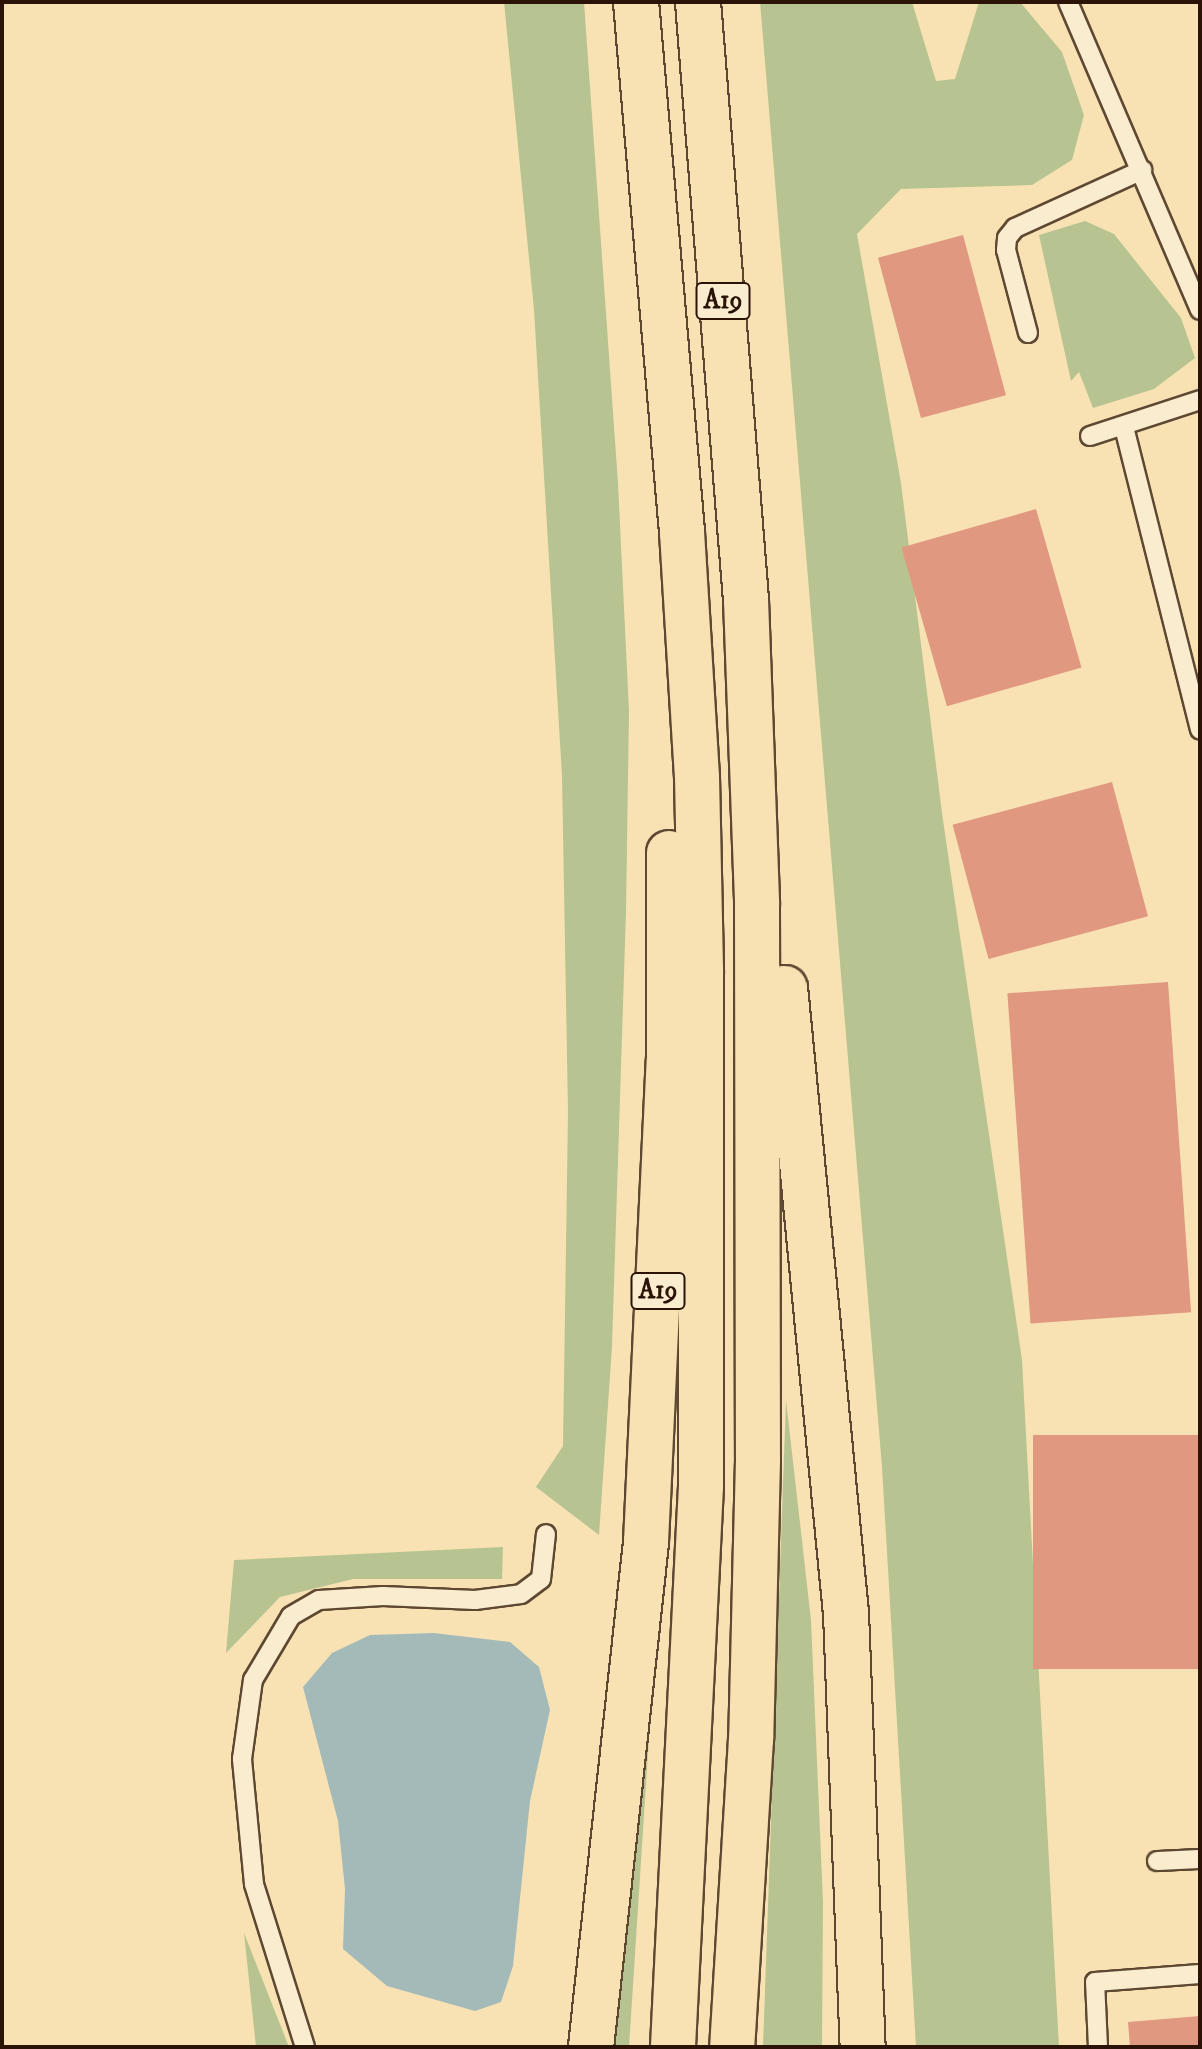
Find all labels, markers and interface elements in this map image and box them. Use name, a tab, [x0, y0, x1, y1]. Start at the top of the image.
road number: A19	[695, 279, 751, 323]
road number: A19	[630, 1269, 686, 1313]

